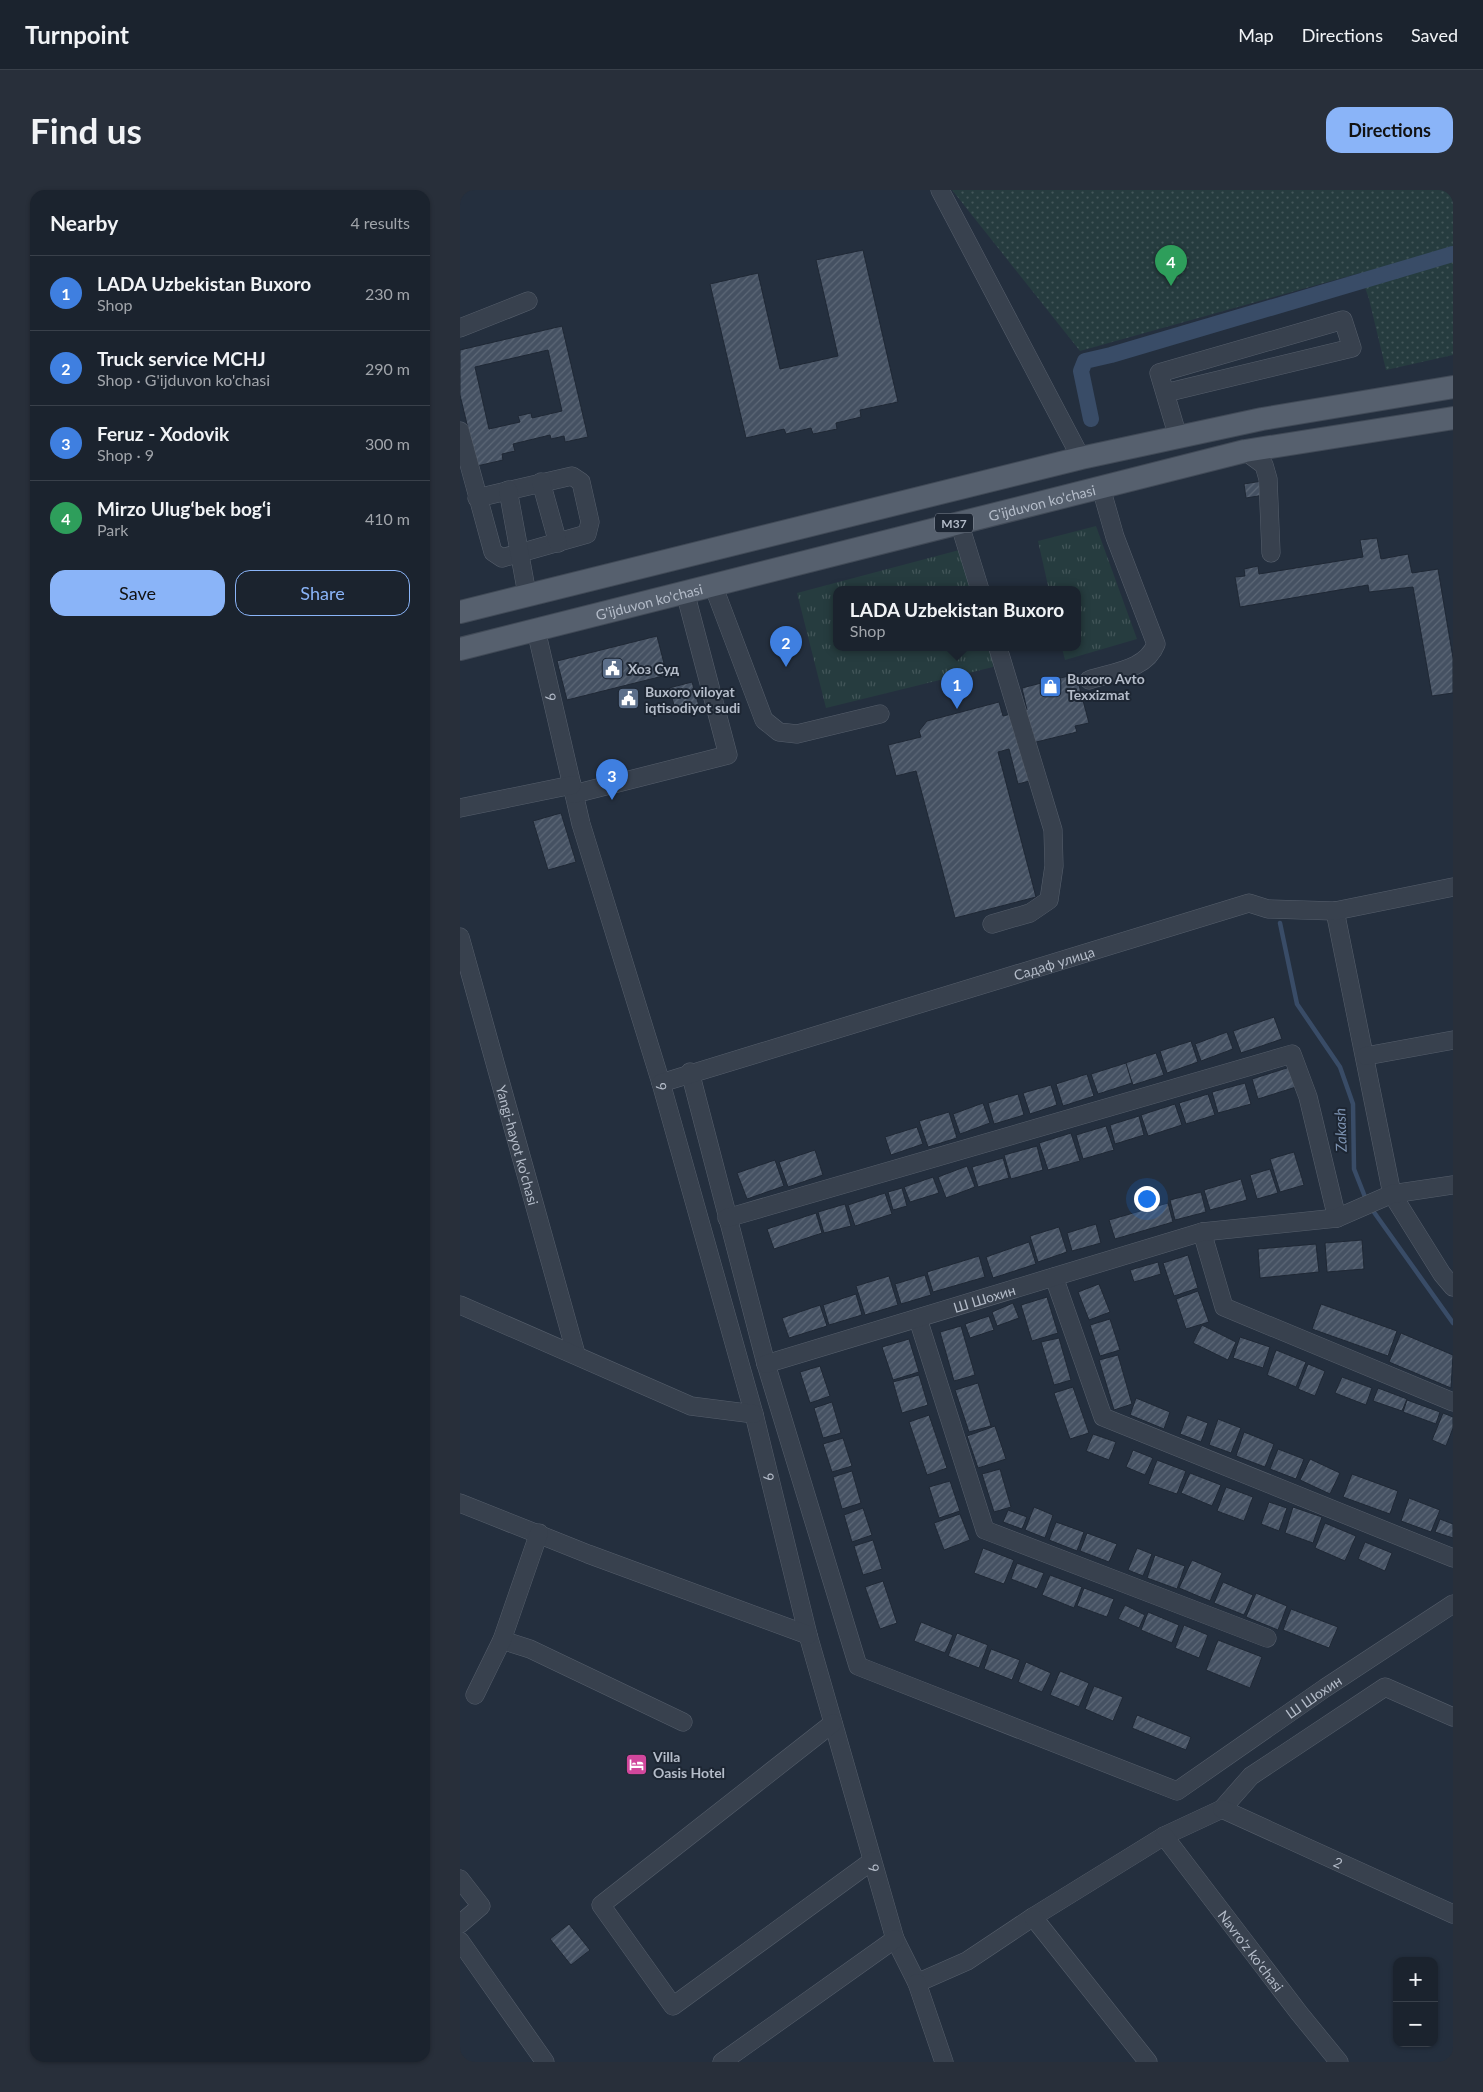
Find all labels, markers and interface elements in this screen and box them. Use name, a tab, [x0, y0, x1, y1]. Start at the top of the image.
text: Turnpoint	[25, 20, 129, 49]
text: Map	[1238, 24, 1274, 46]
text: Directions	[1302, 24, 1383, 46]
text: Saved	[1411, 24, 1458, 46]
button: Directions	[1326, 107, 1453, 153]
text: Find us	[30, 109, 142, 151]
text: Nearby	[50, 210, 118, 235]
text: 4 results	[350, 213, 410, 232]
pin: 4	[1155, 245, 1187, 286]
text: LADA Uzbekistan Buxoro	[97, 272, 311, 295]
text: 1	[61, 284, 71, 303]
text: 230 m	[365, 284, 410, 303]
text: Shop	[97, 295, 133, 314]
text: Truck service MCHJ	[97, 347, 266, 370]
text: 2	[61, 359, 71, 378]
text: 290 m	[365, 359, 410, 378]
text: Shop · G'ijduvon ko'chasi	[97, 370, 270, 389]
text: Feruz - Xodovik	[97, 422, 229, 445]
text: 3	[61, 434, 71, 453]
text: 300 m	[365, 434, 410, 453]
text: Shop · 9	[97, 445, 154, 464]
street label: G'ijduvon ko'chasi	[986, 481, 1097, 524]
text: Mirzo Ulugʻbek bogʻi	[97, 497, 271, 520]
text: 4	[61, 509, 71, 528]
text: 410 m	[365, 509, 410, 528]
road number: M37	[935, 513, 973, 532]
text: Park	[97, 520, 128, 539]
button: Save	[50, 570, 225, 616]
button: Share	[235, 570, 410, 616]
street label: G'ijduvon ko'chasi	[594, 580, 704, 623]
popup	[833, 586, 1081, 651]
text: LADA Uzbekistan Buxoro	[850, 598, 1064, 621]
text: Shop	[850, 621, 885, 640]
pin: 2	[770, 626, 802, 667]
public building icon: Хоз Суд	[600, 656, 624, 680]
place label: Хоз Суд	[628, 660, 679, 677]
pin: 1	[941, 668, 973, 709]
place label: Buxoro Avto Texxizmat	[1067, 670, 1145, 703]
shop icon: Buxoro Avto Texxizmat	[1039, 674, 1063, 698]
place label: Buxoro viloyat iqtisodiyot sudi	[645, 683, 740, 716]
public building icon: Buxoro viloyat iqtisodiyot sudi	[617, 687, 641, 711]
street label: 9	[542, 691, 561, 703]
pin: 3	[596, 759, 628, 800]
street label: Садаф улица	[1011, 942, 1097, 983]
street label: 9	[653, 1080, 671, 1093]
street label: Yangi-hayot ko'chasi	[493, 1083, 543, 1207]
water label: Zakash	[1330, 1108, 1350, 1153]
your location	[1134, 1186, 1160, 1212]
street label: Ш Шохин	[951, 1281, 1017, 1315]
street label: 9	[760, 1471, 779, 1483]
street label: Ш Шохин	[1282, 1671, 1344, 1721]
place label: Villa Oasis Hotel	[652, 1748, 725, 1781]
hotel icon: Villa Oasis Hotel	[625, 1752, 649, 1776]
street label: 2	[1331, 1853, 1346, 1871]
street label: 9	[865, 1862, 884, 1874]
street label: Navro'z ko'chasi	[1215, 1907, 1288, 1994]
map controls	[1393, 1957, 1438, 2047]
button: +	[1393, 1957, 1438, 2002]
button: −	[1393, 2002, 1438, 2047]

